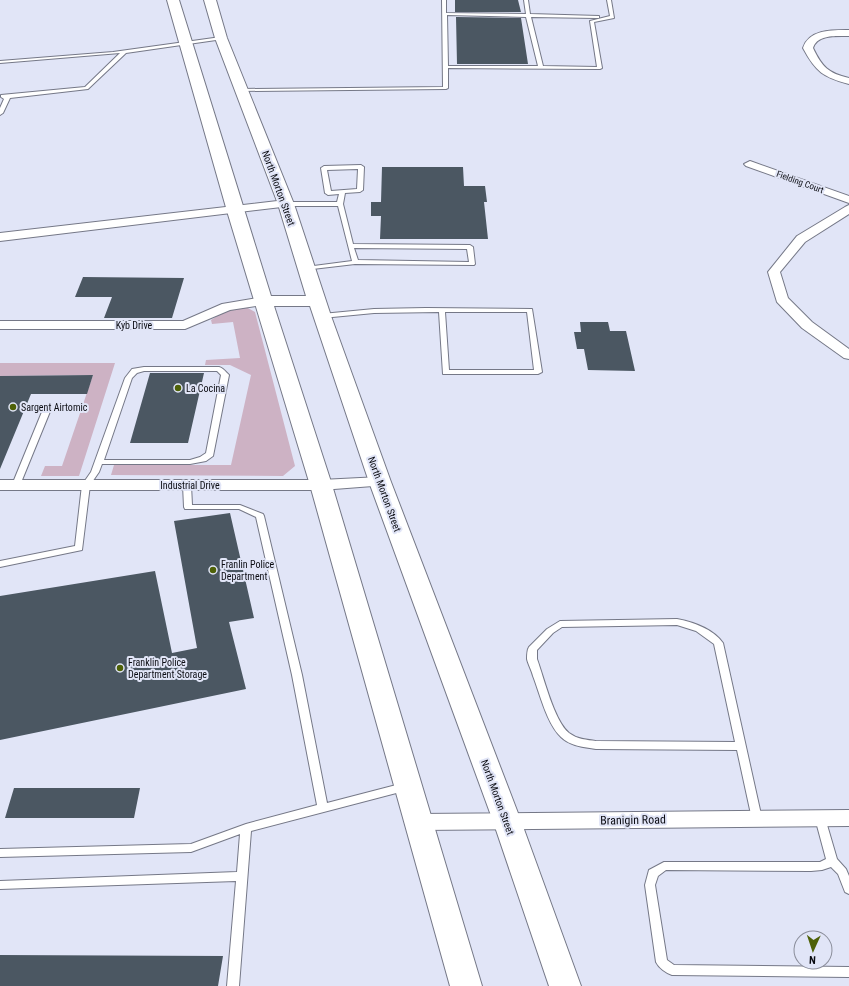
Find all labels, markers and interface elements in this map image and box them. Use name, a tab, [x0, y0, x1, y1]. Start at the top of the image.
street label: North Morton Street	[260, 149, 297, 227]
street label: Fielding Court	[775, 169, 825, 195]
street label: Kyb Drive	[116, 320, 153, 331]
marker: La Cocina	[173, 383, 183, 393]
place label: La Cocina	[186, 383, 225, 394]
marker: Sargent Airtomic	[8, 402, 18, 412]
place label: Sargent Airtomic	[21, 402, 88, 413]
street label: North Morton Street	[366, 455, 403, 533]
street label: Industrial Drive	[160, 480, 220, 491]
place label: Franlin Police Department	[221, 559, 275, 582]
marker: Franlin Police Department	[208, 565, 218, 575]
place label: Franklin Police Department Storage	[128, 657, 207, 680]
marker: Franklin Police Department Storage	[115, 663, 125, 673]
street label: North Morton Street	[479, 758, 516, 836]
street label: Branigin Road	[600, 812, 666, 828]
north arrow	[793, 930, 833, 970]
text: N	[809, 953, 816, 966]

